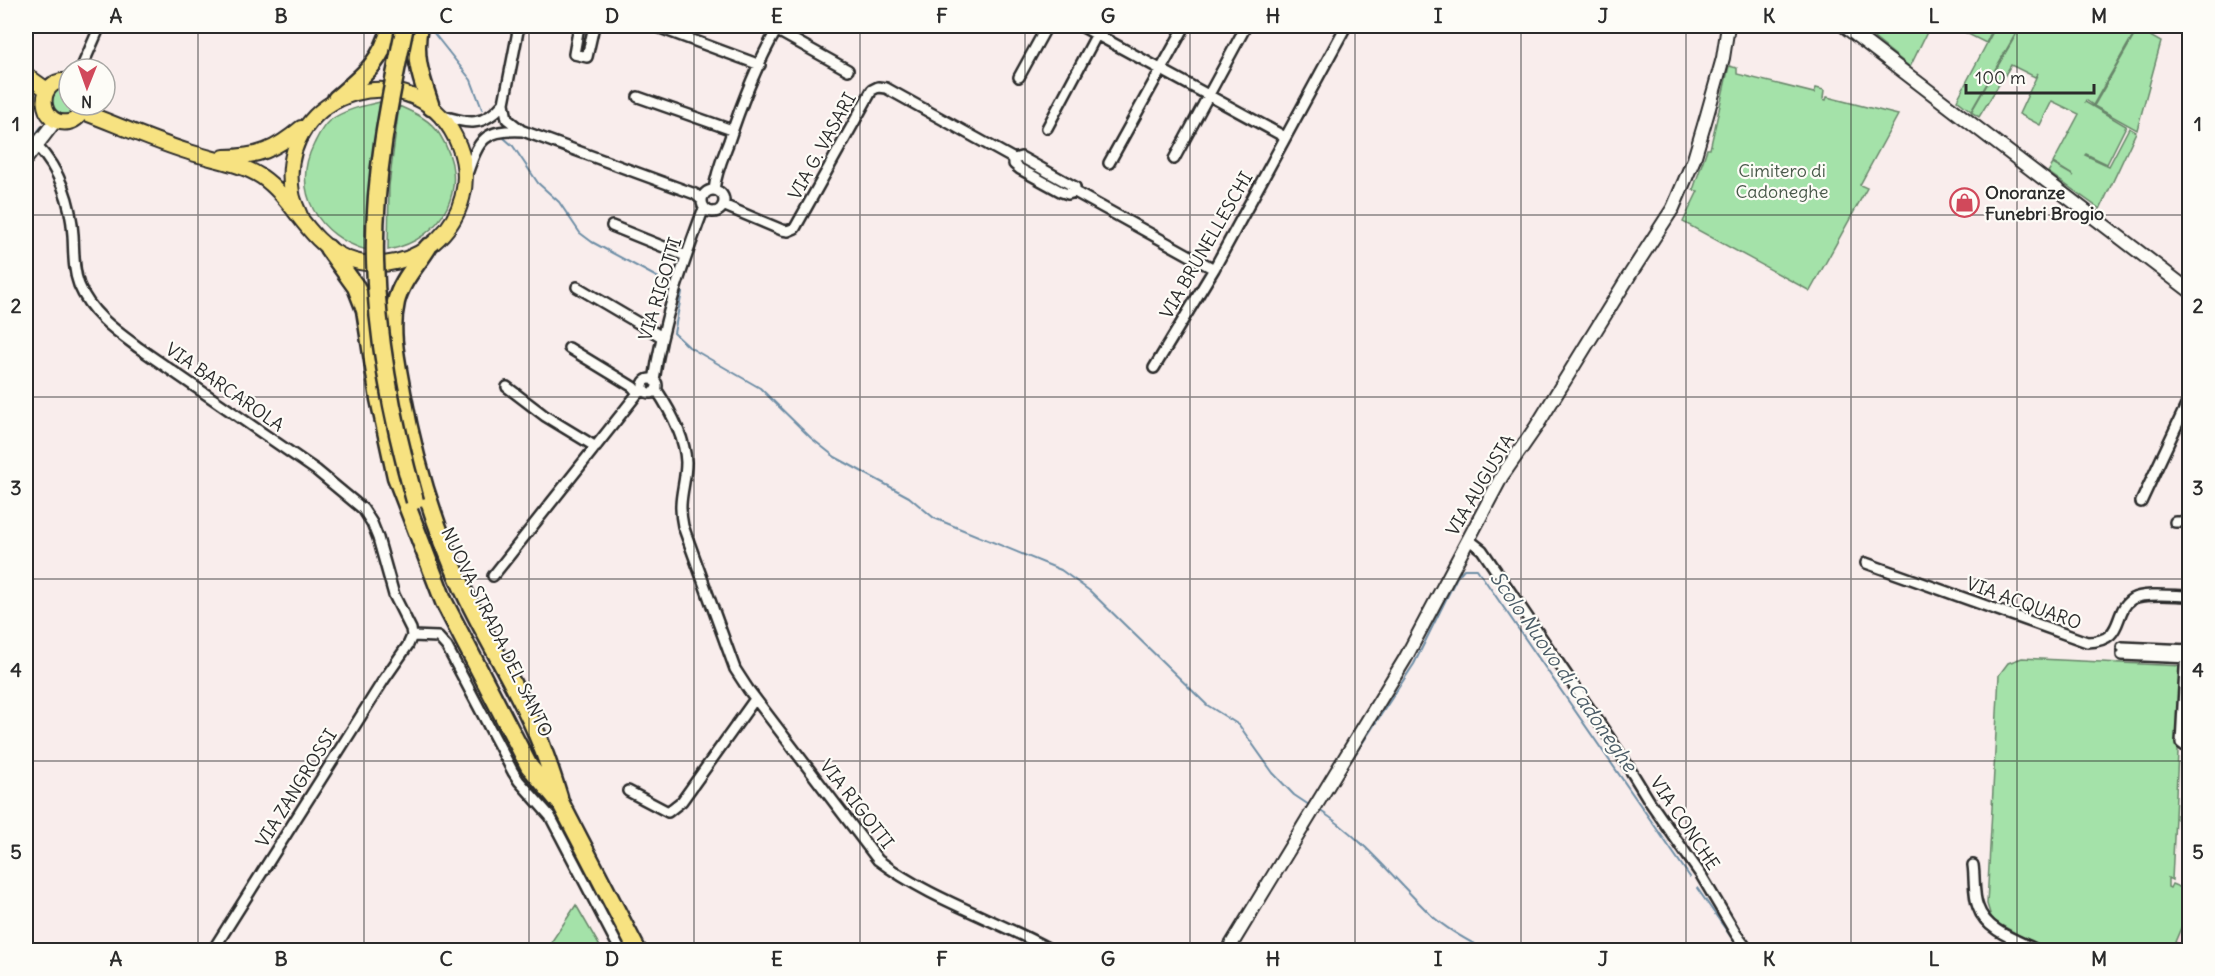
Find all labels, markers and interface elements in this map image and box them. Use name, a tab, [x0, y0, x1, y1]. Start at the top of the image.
text: A	[110, 3, 123, 28]
text: B	[274, 3, 288, 28]
text: C	[439, 3, 453, 28]
text: D	[605, 3, 619, 28]
text: E	[771, 3, 783, 28]
text: F	[936, 3, 948, 28]
text: G	[1101, 3, 1115, 28]
text: H	[1266, 3, 1280, 28]
text: I	[1434, 3, 1443, 28]
text: J	[1598, 3, 1609, 28]
text: K	[1763, 3, 1776, 28]
text: L	[1929, 3, 1940, 28]
text: M	[2091, 3, 2107, 28]
north arrow	[57, 57, 117, 117]
scale bar	[1966, 57, 2094, 95]
text: 100 m	[1975, 66, 2026, 89]
street label: VIA G. VASARI	[783, 88, 861, 204]
text: N	[81, 92, 92, 112]
text: 1	[12, 111, 20, 136]
text: 1	[2194, 111, 2202, 136]
park label: Cimitero di Cadoneghe	[1736, 159, 1828, 203]
street label: VIA BRUNELLESCHI	[1155, 167, 1258, 323]
place label: Onoranze Funebri Brogio	[1985, 181, 2104, 225]
shop icon: Onoranze Funebri Brogio	[1948, 186, 1980, 218]
street label: VIA RIGOTTI	[633, 234, 687, 344]
text: 2	[11, 293, 22, 318]
text: 2	[2193, 293, 2204, 318]
street label: VIA BARCAROLA	[161, 338, 289, 436]
street label: VIA AUGUSTA	[1441, 430, 1519, 540]
text: 3	[10, 475, 22, 500]
text: 3	[2192, 475, 2204, 500]
street label: NUOVA STRADA DEL SANTO	[436, 523, 558, 741]
water label: Scolo Nuovo di Cadoneghe	[1485, 566, 1644, 777]
street label: VIA ACQUARO	[1963, 572, 2085, 634]
text: 4	[10, 657, 22, 682]
text: 4	[2192, 657, 2204, 682]
street label: VIA ZANGROSSI	[250, 724, 342, 851]
street label: VIA RIGOTTI	[815, 755, 899, 853]
street label: VIA CONCHE	[1645, 772, 1725, 874]
text: 5	[10, 839, 22, 864]
text: 5	[2192, 839, 2204, 864]
text: A	[110, 946, 123, 971]
text: B	[274, 946, 288, 971]
text: C	[439, 946, 453, 971]
text: D	[605, 946, 619, 971]
text: E	[771, 946, 783, 971]
text: F	[936, 946, 948, 971]
text: G	[1101, 946, 1115, 971]
text: H	[1266, 946, 1280, 971]
text: I	[1434, 946, 1443, 971]
text: J	[1598, 946, 1609, 971]
text: K	[1763, 946, 1776, 971]
text: L	[1929, 946, 1940, 971]
text: M	[2091, 946, 2107, 971]

